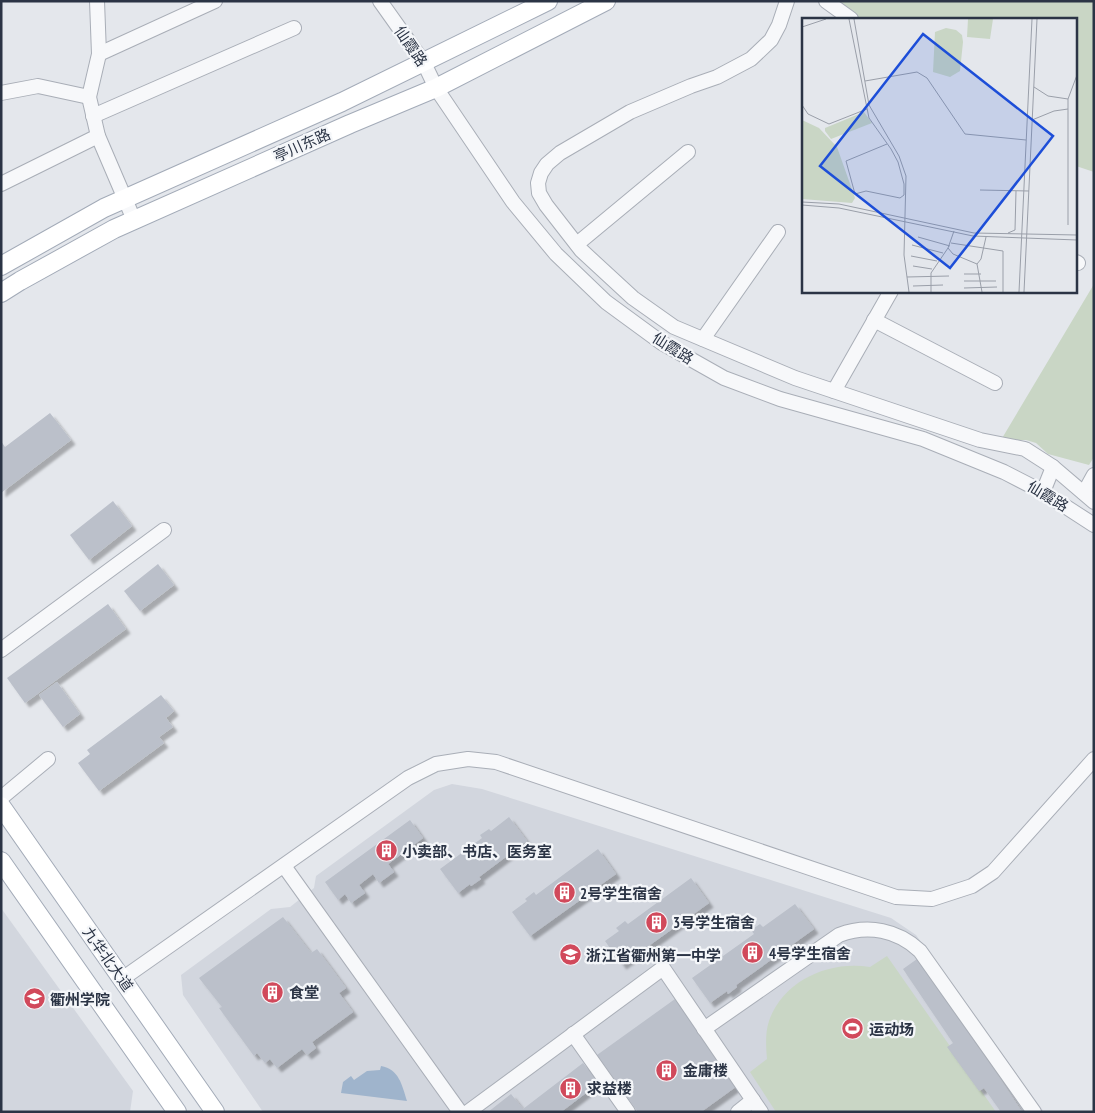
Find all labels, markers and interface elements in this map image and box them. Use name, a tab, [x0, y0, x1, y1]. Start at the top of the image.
inset map	[802, 18, 1078, 292]
street label: 仙霞路	[391, 22, 431, 70]
street label: 亭川东路	[271, 124, 333, 166]
street label: 仙霞路	[649, 328, 697, 368]
street label: 仙霞路	[1024, 476, 1072, 516]
building icon: 小卖部、书店、医务室	[374, 839, 398, 863]
place label: 小卖部、书店、医务室	[402, 842, 552, 861]
building icon: 2号学生宿舍	[552, 881, 576, 905]
place label: 2号学生宿舍	[580, 884, 662, 903]
building icon: 3号学生宿舍	[645, 910, 669, 934]
place label: 3号学生宿舍	[673, 913, 755, 932]
street label: 九华北大道	[79, 923, 137, 995]
building icon: 4号学生宿舍	[741, 941, 765, 965]
school or university icon: 浙江省衢州第一中学	[558, 943, 582, 967]
place label: 4号学生宿舍	[769, 944, 851, 963]
place label: 浙江省衢州第一中学	[586, 946, 721, 965]
building icon: 食堂	[261, 980, 285, 1004]
place label: 食堂	[289, 983, 319, 1002]
school or university icon: 衢州学院	[22, 987, 46, 1011]
place label: 衢州学院	[50, 990, 110, 1009]
sports icon: 运动场	[841, 1017, 865, 1041]
place label: 运动场	[869, 1020, 914, 1039]
building icon: 金庸楼	[655, 1058, 679, 1082]
place label: 金庸楼	[683, 1061, 728, 1080]
building icon: 求益楼	[559, 1076, 583, 1100]
place label: 求益楼	[587, 1079, 632, 1098]

